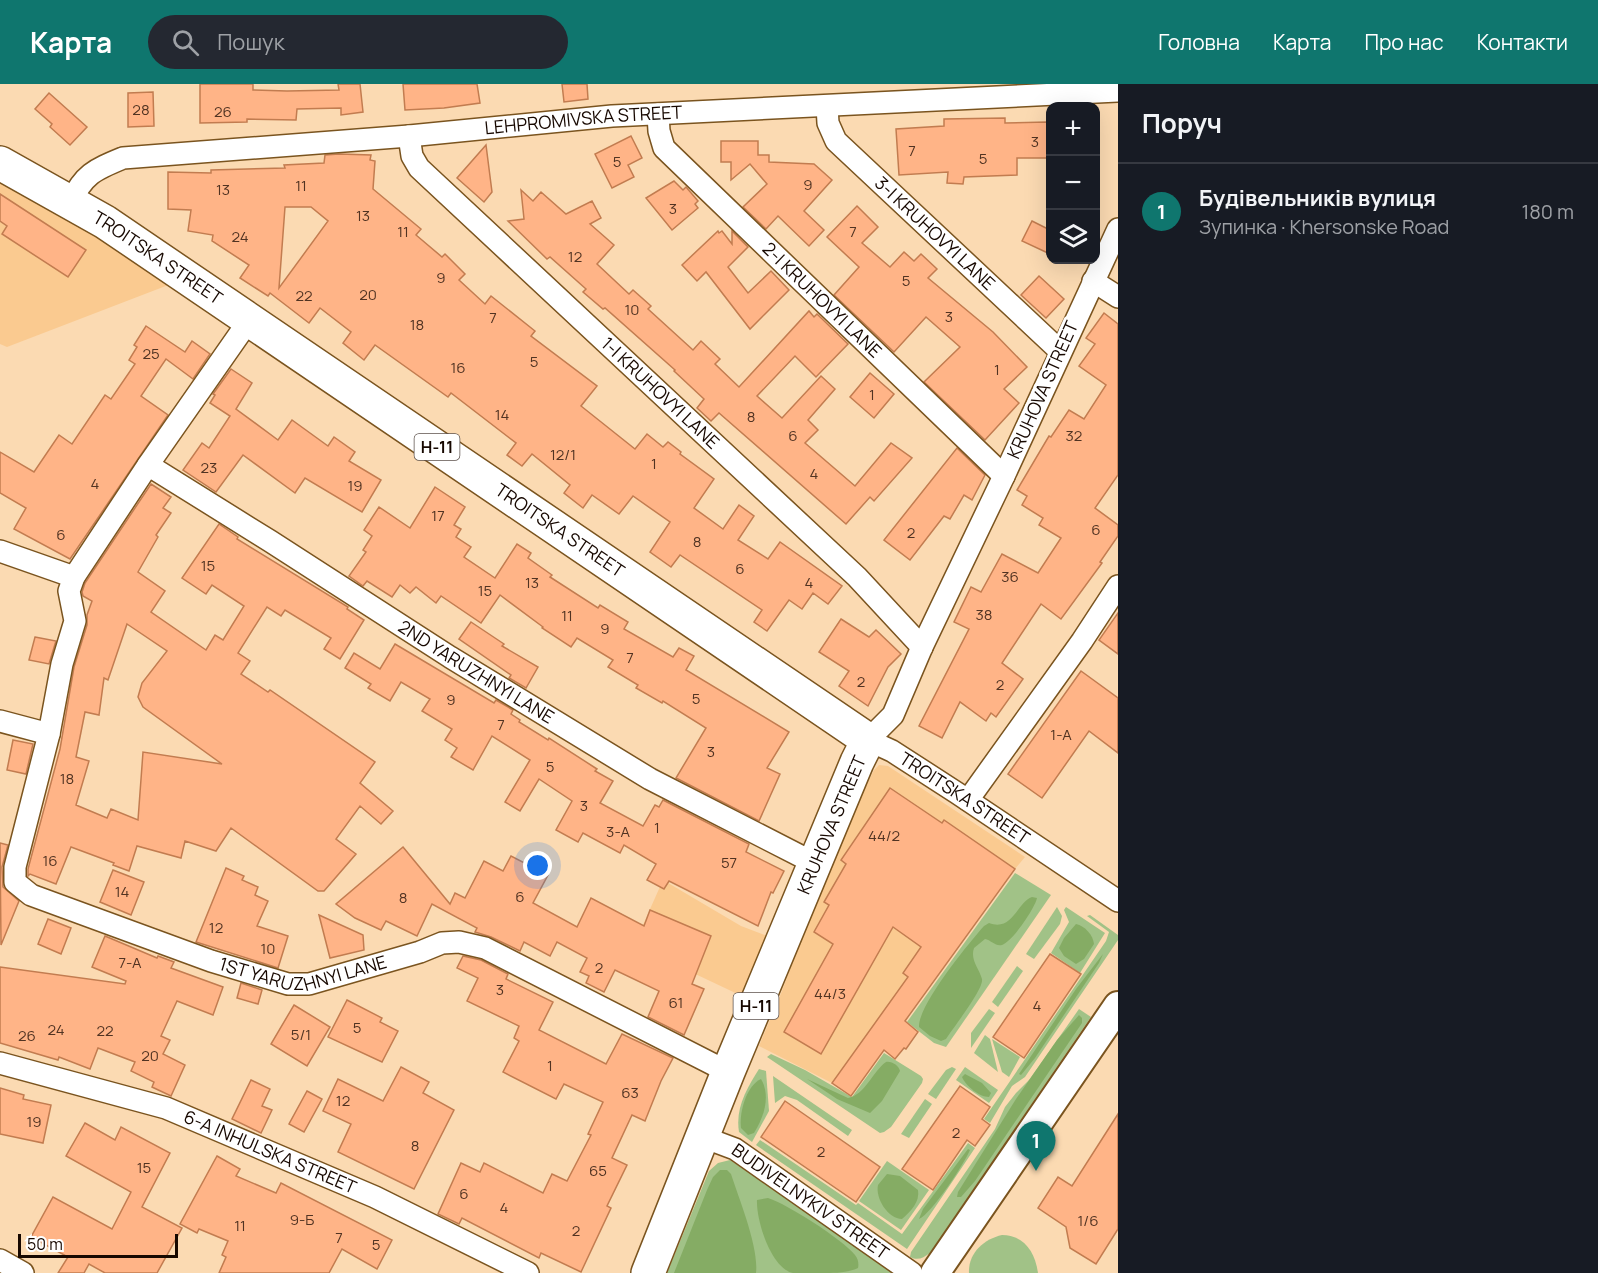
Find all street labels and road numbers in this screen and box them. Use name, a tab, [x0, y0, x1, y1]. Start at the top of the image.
street label: LEHPROMIVSKA STREET	[483, 100, 683, 139]
street label: 3-I KRUHOVYI LANE	[870, 171, 1001, 295]
street label: TROITSKA STREET	[89, 205, 228, 309]
street label: 2-I KRUHOVYI LANE	[758, 236, 887, 363]
street label: KRUHOVA STREET	[1001, 317, 1083, 462]
street label: 1-I KRUHOVYI LANE	[596, 331, 725, 454]
road number: Н-11	[414, 434, 460, 460]
street label: TROITSKA STREET	[491, 477, 630, 582]
street label: 2ND YARUZHNYI LANE	[394, 614, 559, 729]
street label: TROITSKA STREET	[895, 746, 1035, 850]
street label: KRUHOVA STREET	[791, 751, 871, 898]
street label: 1ST YARUZHNYI LANE	[217, 949, 389, 996]
road number: Н-11	[734, 993, 778, 1019]
street label: 6-A INHULSKA STREET	[180, 1104, 361, 1199]
street label: BUDIVELNYKIV STREET	[728, 1138, 894, 1264]

